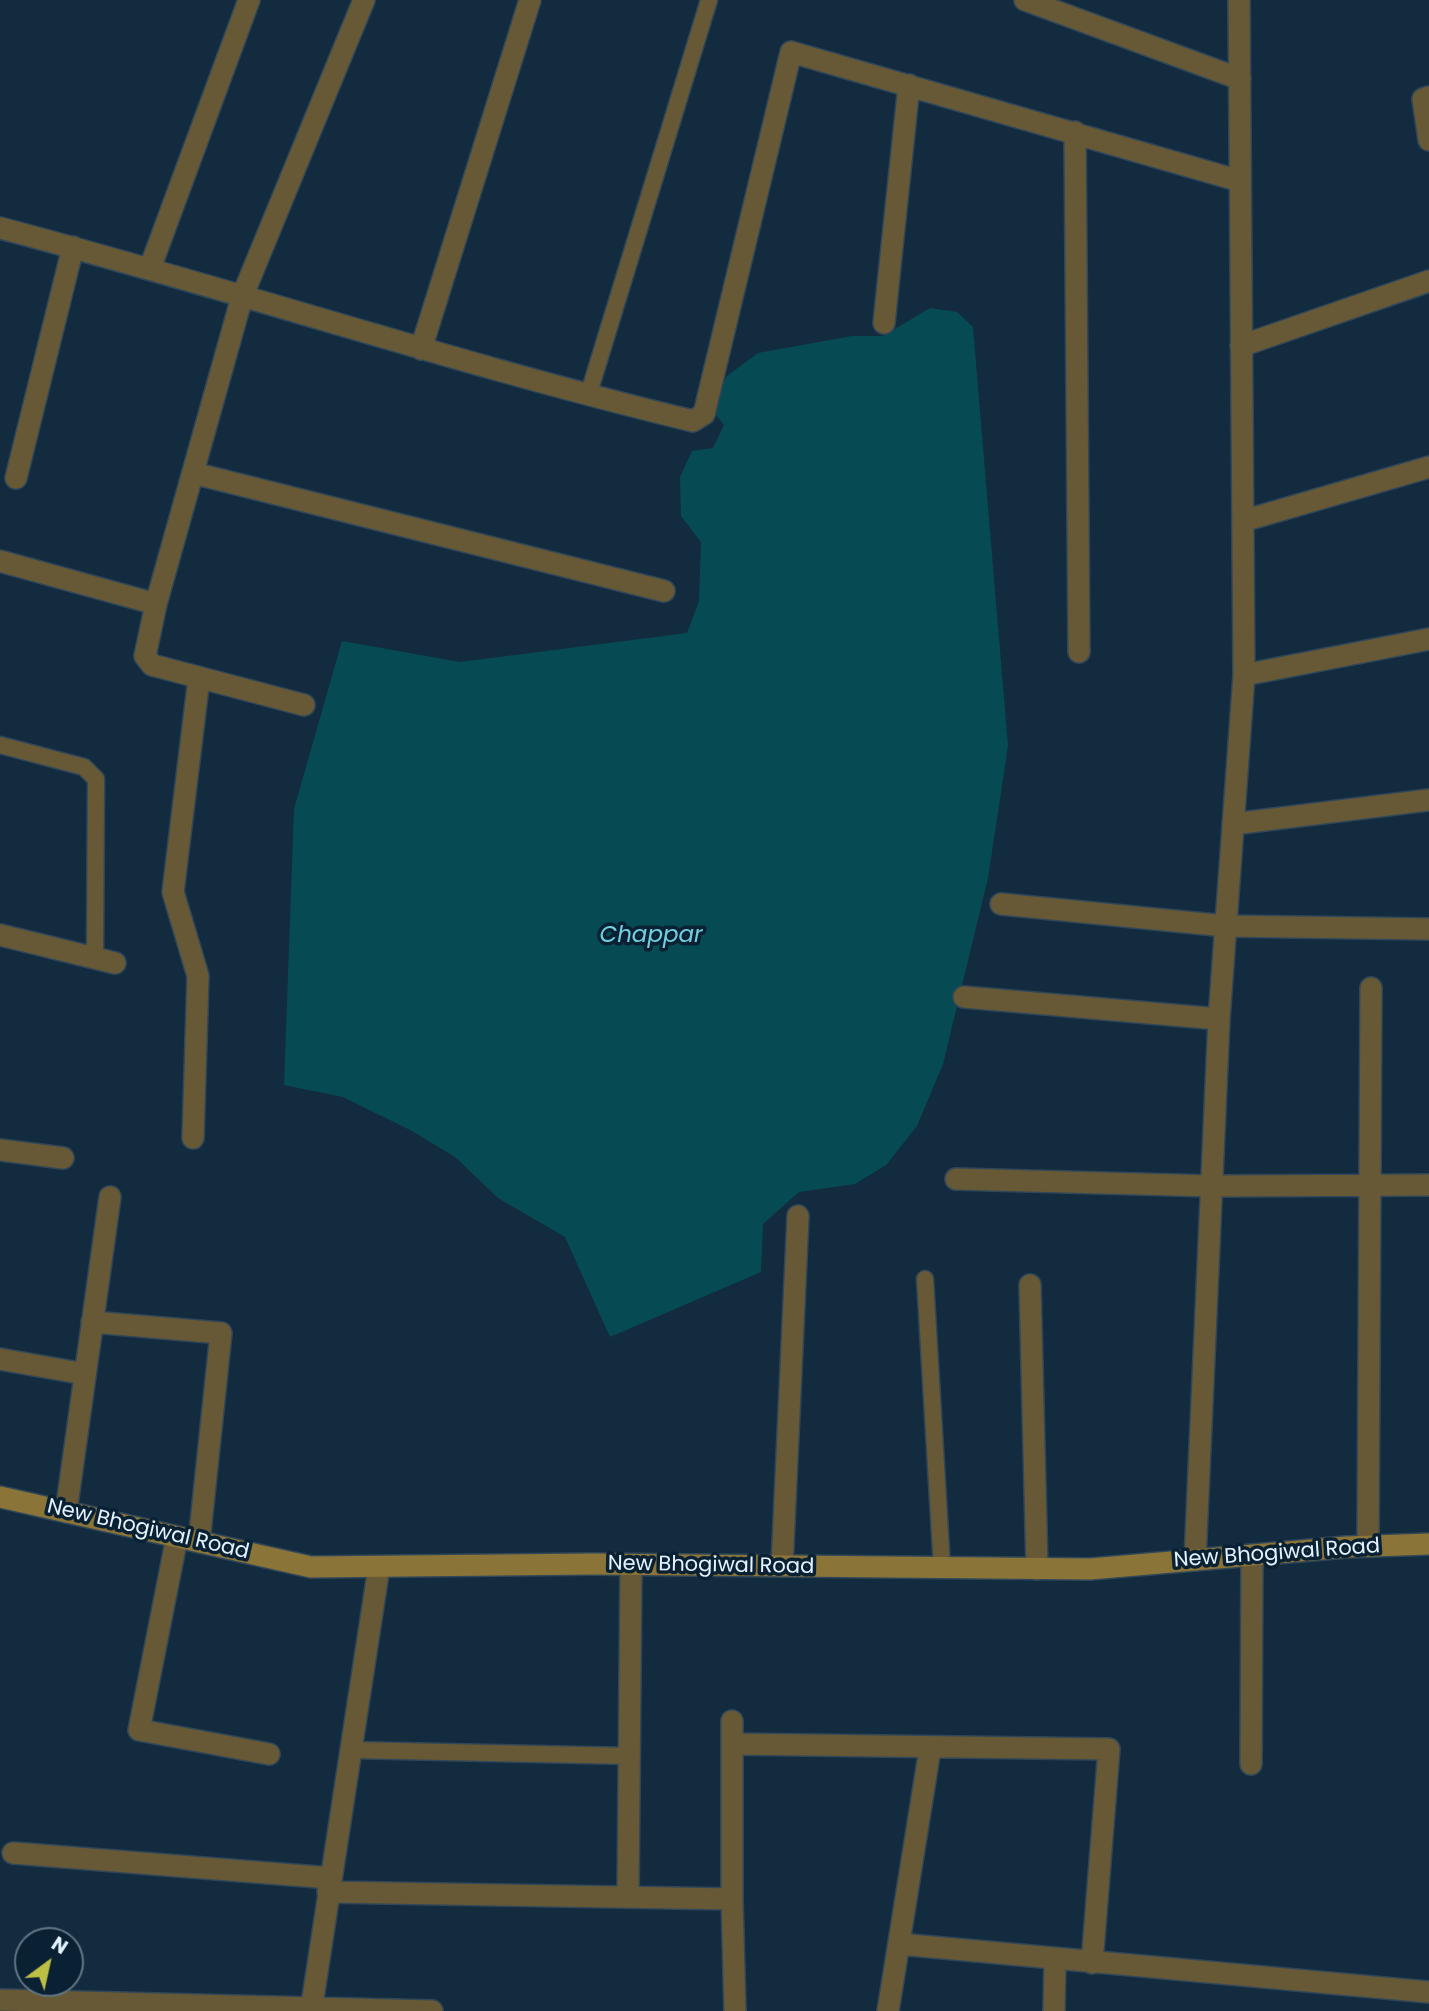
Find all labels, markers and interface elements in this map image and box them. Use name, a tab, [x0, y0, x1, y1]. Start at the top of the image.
water label: Chappar	[599, 922, 703, 950]
street label: New Bhogiwal Road	[45, 1494, 251, 1566]
street label: New Bhogiwal Road	[1173, 1534, 1381, 1574]
street label: New Bhogiwal Road	[608, 1552, 814, 1580]
north arrow	[14, 1927, 84, 1997]
text: N	[46, 1930, 73, 1961]

